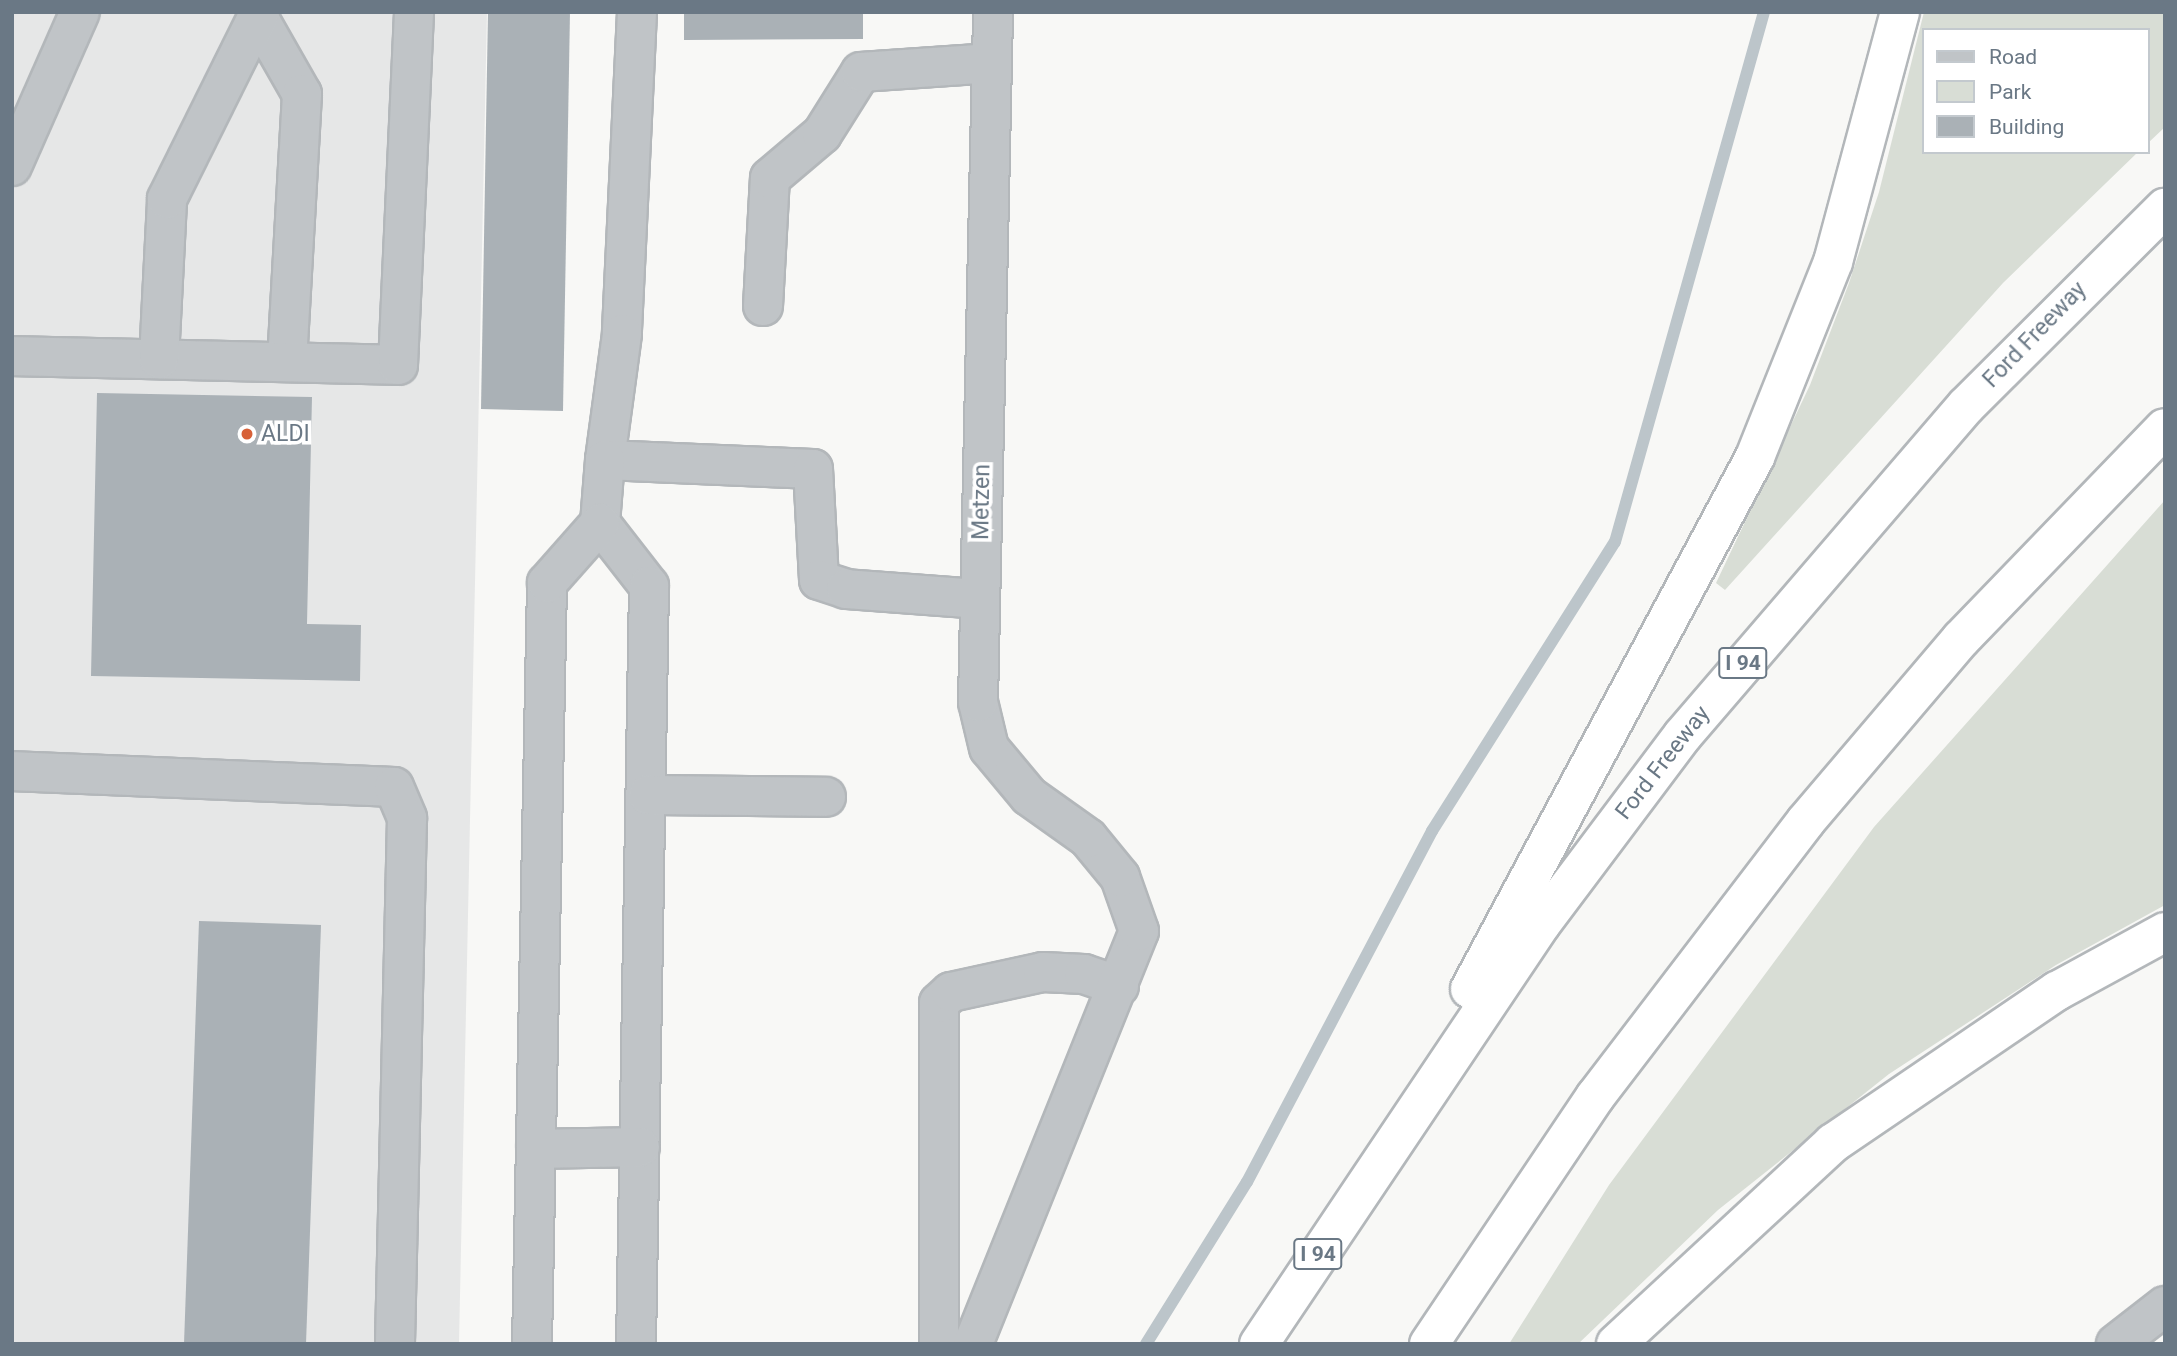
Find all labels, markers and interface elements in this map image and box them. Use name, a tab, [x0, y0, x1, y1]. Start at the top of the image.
legend	[1922, 28, 2149, 154]
text: Road	[1989, 45, 2037, 69]
text: Park	[1989, 80, 2031, 104]
text: Building	[1989, 115, 2064, 139]
street label: Ford Freeway	[1978, 276, 2092, 394]
place label: ALDI	[261, 420, 310, 448]
marker: ALDI	[239, 426, 255, 442]
street label: Metzen	[968, 464, 996, 540]
road number: I 94	[1717, 646, 1769, 680]
street label: Ford Freeway	[1610, 701, 1716, 825]
road number: I 94	[1292, 1236, 1344, 1272]

